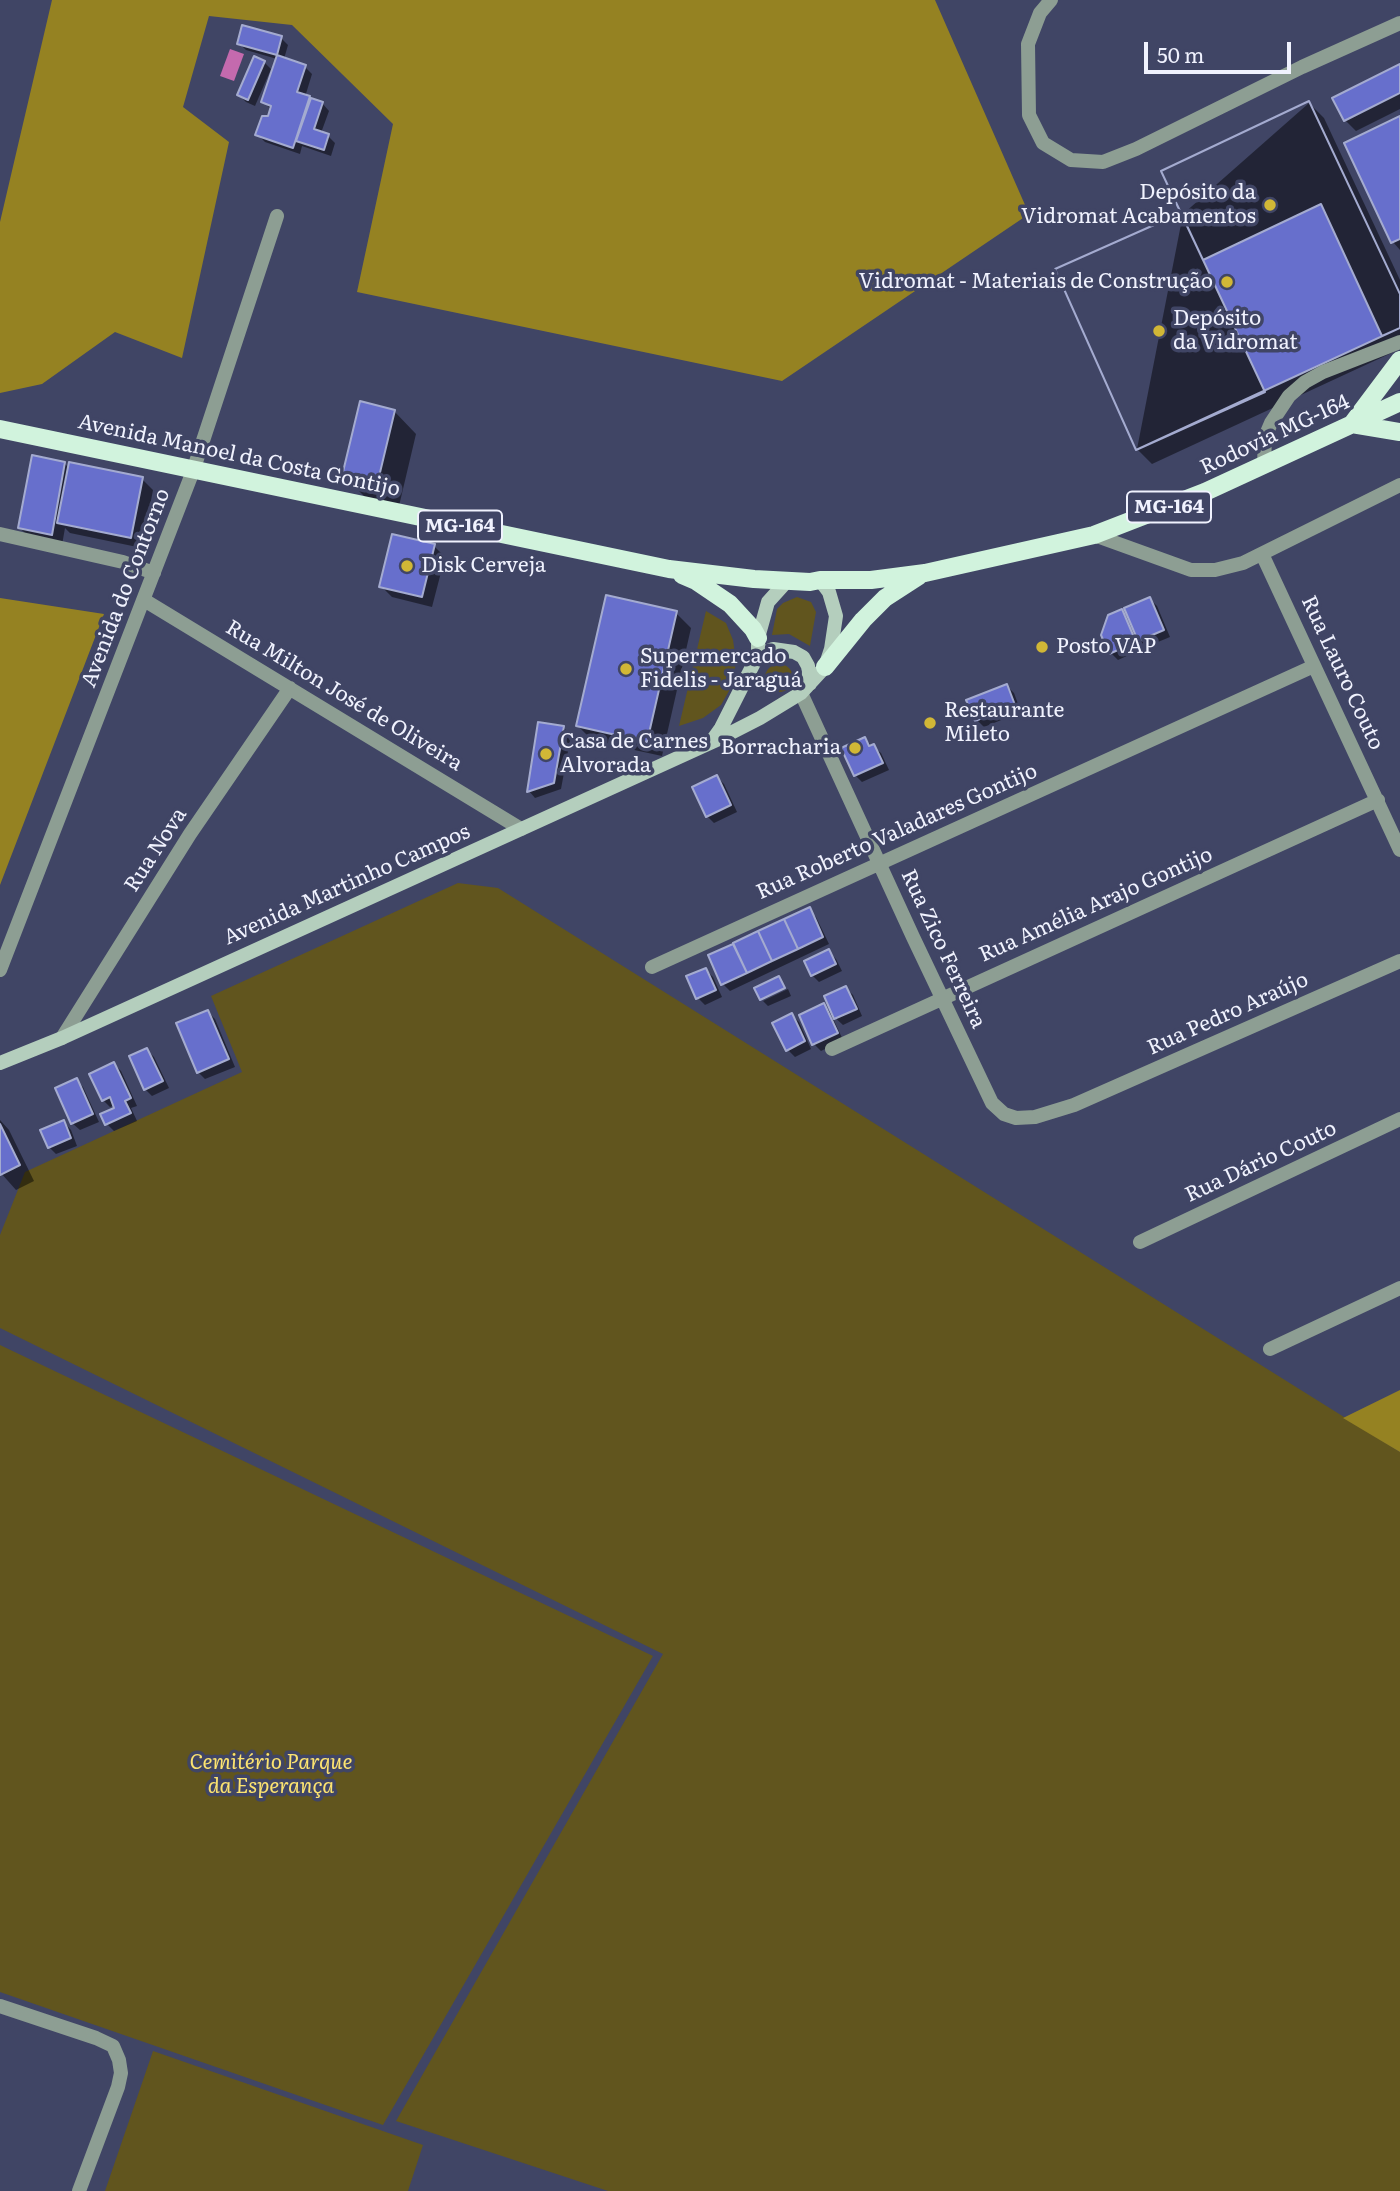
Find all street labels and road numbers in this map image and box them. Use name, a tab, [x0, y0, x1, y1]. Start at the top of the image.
street label: Rodovia MG-164	[1196, 389, 1354, 481]
street label: Avenida Manoel da Costa Gontijo	[76, 410, 402, 502]
street label: Avenida do Contorno	[76, 485, 176, 691]
road number: MG-164	[1127, 492, 1211, 522]
road number: MG-164	[418, 510, 502, 541]
street label: Rua Lauro Couto	[1295, 592, 1389, 754]
street label: Rua Milton José de Oliveira	[221, 615, 467, 777]
street label: Rua Roberto Valadares Gontijo	[753, 759, 1041, 905]
street label: Rua Nova	[120, 803, 192, 897]
street label: Avenida Martinho Campos	[220, 819, 474, 951]
street label: Rua Amélia Arajo Gontijo	[975, 842, 1217, 968]
street label: Rua Zico Ferreira	[895, 866, 991, 1032]
street label: Rua Pedro Araújo	[1144, 967, 1312, 1061]
street label: Rua Dário Couto	[1181, 1116, 1341, 1208]

